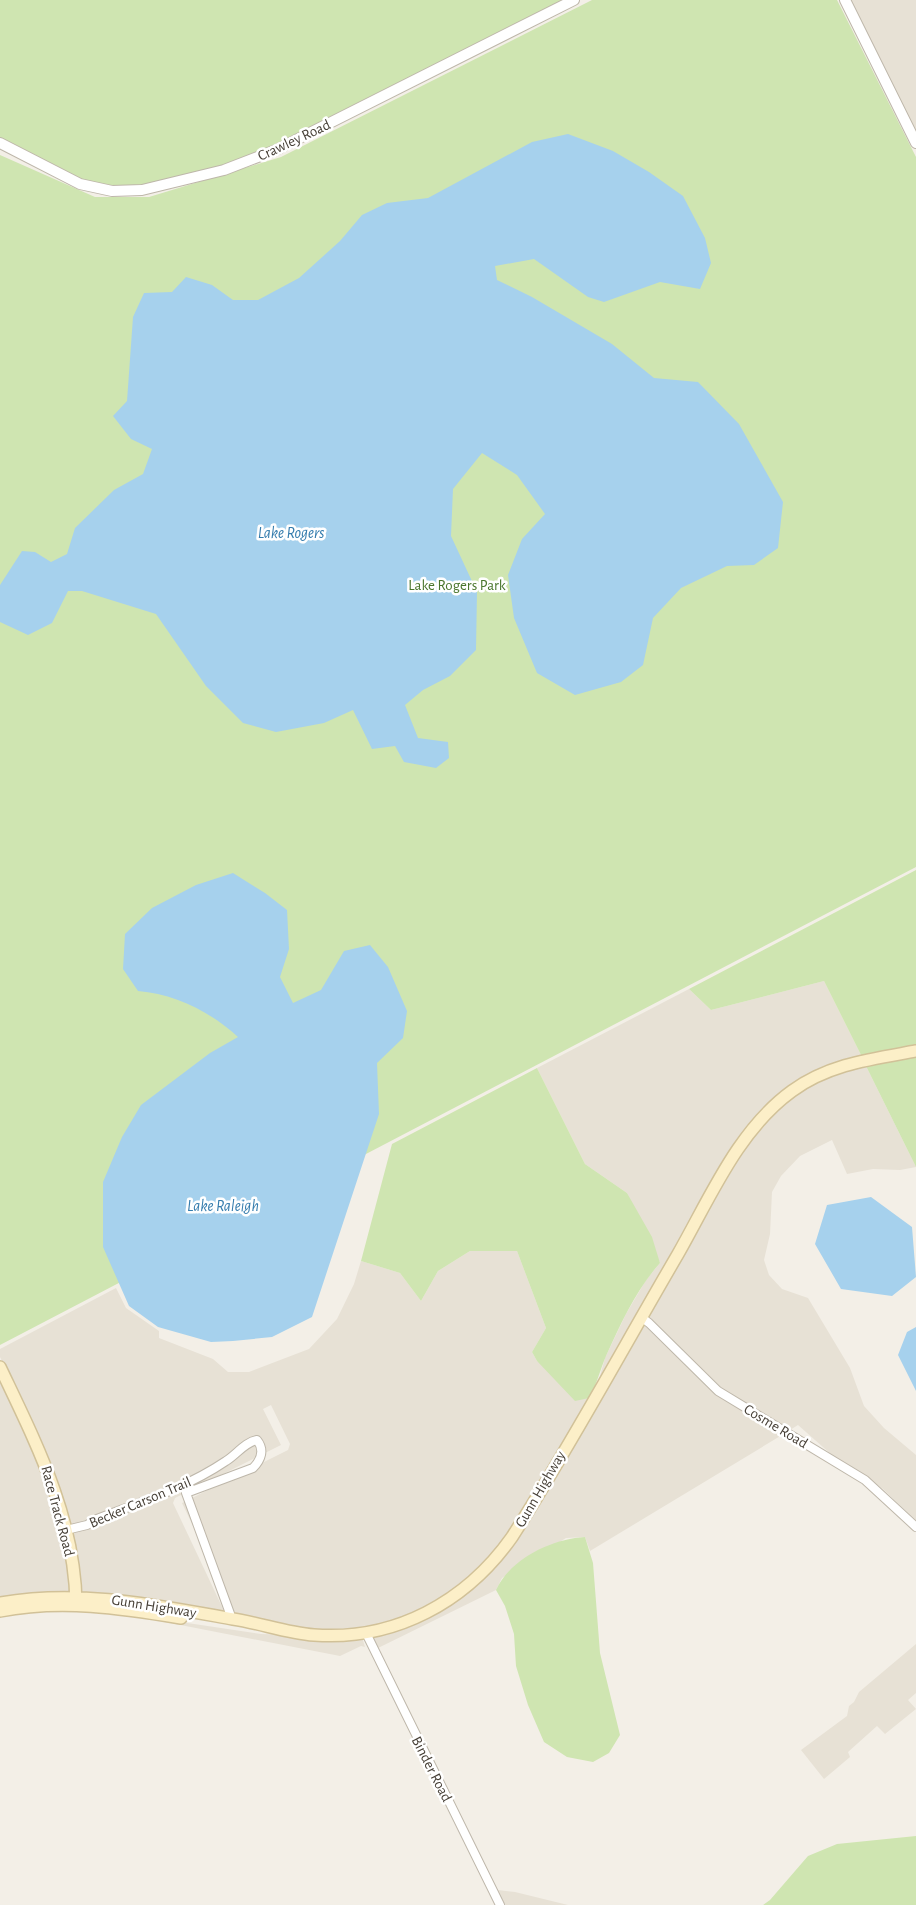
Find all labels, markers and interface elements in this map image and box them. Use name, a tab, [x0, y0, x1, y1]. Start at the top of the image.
street label: Crawley Road	[256, 117, 333, 164]
water label: Lake Rogers	[258, 525, 324, 541]
park label: Lake Rogers Park	[408, 578, 506, 593]
water label: Lake Raleigh	[187, 1198, 259, 1214]
street label: Cosme Road	[741, 1402, 811, 1451]
street label: Gunn Highway	[513, 1448, 569, 1530]
street label: Race Track Road	[38, 1464, 77, 1558]
street label: Becker Carson Trail	[87, 1474, 193, 1531]
street label: Gunn Highway	[110, 1592, 198, 1621]
street label: Binder Road	[409, 1734, 455, 1805]

